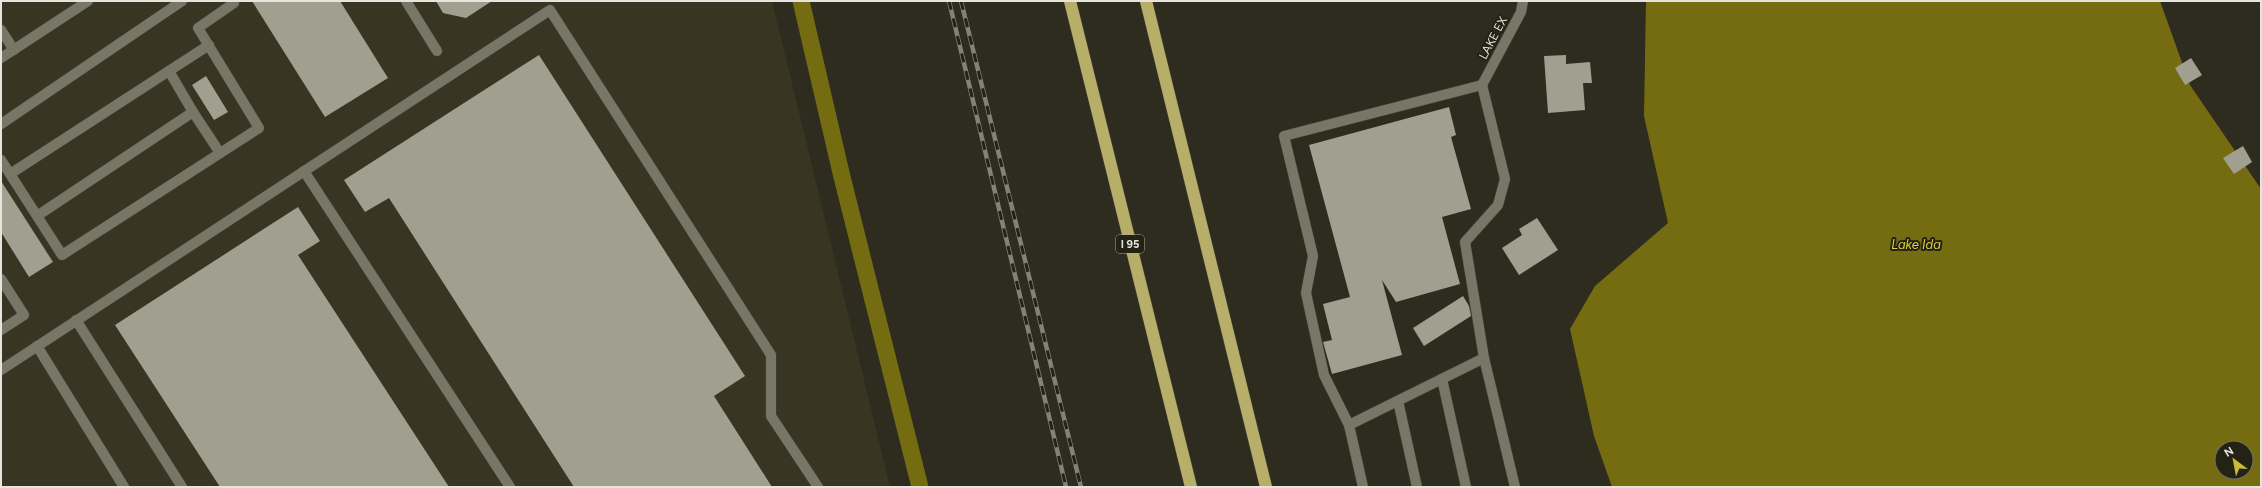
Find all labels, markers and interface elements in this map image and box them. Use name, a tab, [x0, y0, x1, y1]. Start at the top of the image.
street label: LAKE EX	[1476, 14, 1510, 62]
road number: I 95	[1116, 235, 1144, 253]
water label: Lake Ida	[1891, 237, 1941, 252]
north arrow	[2214, 440, 2254, 480]
text: N	[2222, 444, 2236, 460]

